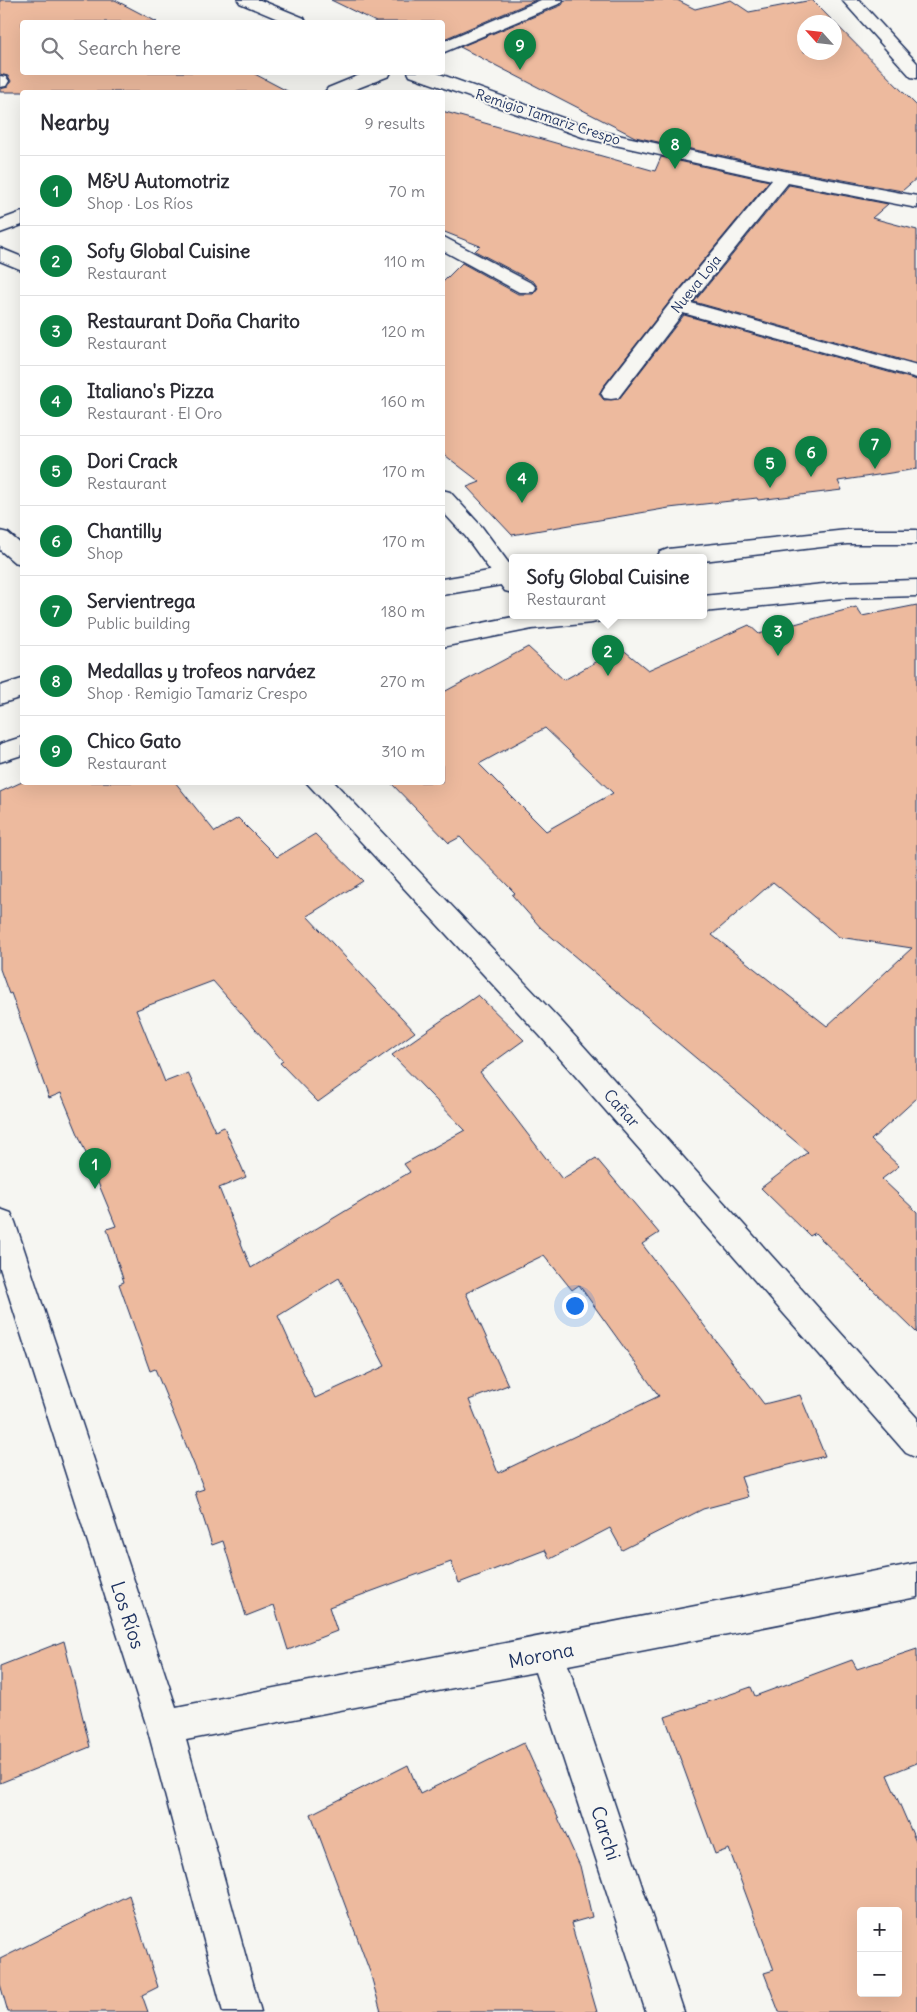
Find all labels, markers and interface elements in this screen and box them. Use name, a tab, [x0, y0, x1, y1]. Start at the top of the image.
north arrow	[797, 15, 842, 60]
search box	[20, 20, 445, 75]
pin: 9	[504, 29, 536, 70]
icon: search	[38, 34, 66, 62]
text: Search here	[78, 36, 181, 60]
street label: Remigio Tamariz Crespo	[473, 85, 623, 149]
text: Nearby	[40, 109, 110, 136]
text: 9 results	[364, 113, 425, 133]
pin: 8	[659, 128, 691, 169]
text: M&U Automotriz	[87, 169, 230, 193]
text: 1	[53, 181, 59, 201]
text: 70 m	[389, 181, 425, 201]
text: Shop · Los Ríos	[87, 193, 193, 213]
text: Sofy Global Cuisine	[87, 239, 250, 263]
text: 2	[52, 251, 60, 271]
text: 110 m	[384, 251, 425, 271]
street label: Nueva Loja	[667, 251, 725, 317]
text: Restaurant	[87, 263, 167, 283]
text: Restaurant Doña Charito	[87, 309, 300, 333]
text: 3	[51, 321, 61, 341]
text: 120 m	[382, 321, 425, 341]
text: Restaurant	[87, 333, 167, 353]
text: Italiano's Pizza	[87, 379, 214, 403]
text: 4	[51, 391, 61, 411]
text: 160 m	[381, 391, 425, 411]
text: Restaurant · El Oro	[87, 403, 222, 423]
pin: 7	[859, 428, 891, 469]
pin: 6	[795, 436, 827, 477]
pin: 5	[754, 447, 786, 488]
text: Dori Crack	[87, 449, 178, 473]
text: 5	[51, 461, 61, 481]
text: 170 m	[382, 461, 425, 481]
pin: 4	[506, 462, 538, 503]
text: Restaurant	[87, 473, 167, 493]
text: Chantilly	[87, 519, 162, 543]
text: 6	[51, 531, 61, 551]
text: 170 m	[382, 531, 425, 551]
text: Shop	[87, 543, 123, 563]
popup	[509, 554, 707, 619]
text: Sofy Global Cuisine	[526, 565, 690, 589]
text: Servientrega	[87, 589, 195, 613]
text: Restaurant	[526, 589, 606, 609]
text: 7	[52, 601, 60, 621]
text: 180 m	[381, 601, 425, 621]
text: Public building	[87, 613, 190, 633]
pin: 3	[762, 615, 794, 656]
pin: 2	[592, 635, 624, 676]
text: Medallas y trofeos narváez	[87, 659, 316, 683]
text: 8	[51, 671, 61, 691]
text: 270 m	[380, 671, 425, 691]
text: Shop · Remigio Tamariz Crespo	[87, 683, 308, 703]
text: Chico Gato	[87, 729, 181, 753]
text: 9	[51, 741, 61, 761]
text: 310 m	[381, 741, 425, 761]
text: Restaurant	[87, 753, 167, 773]
street label: Cañar	[600, 1085, 645, 1132]
pin: 1	[79, 1148, 111, 1189]
your location	[562, 1293, 588, 1319]
street label: Los Ríos	[106, 1578, 150, 1652]
street label: Morona	[506, 1637, 576, 1673]
street label: Carchi	[586, 1803, 626, 1863]
map controls	[857, 1907, 902, 1997]
button: +	[857, 1907, 902, 1952]
button: −	[857, 1952, 902, 1997]

